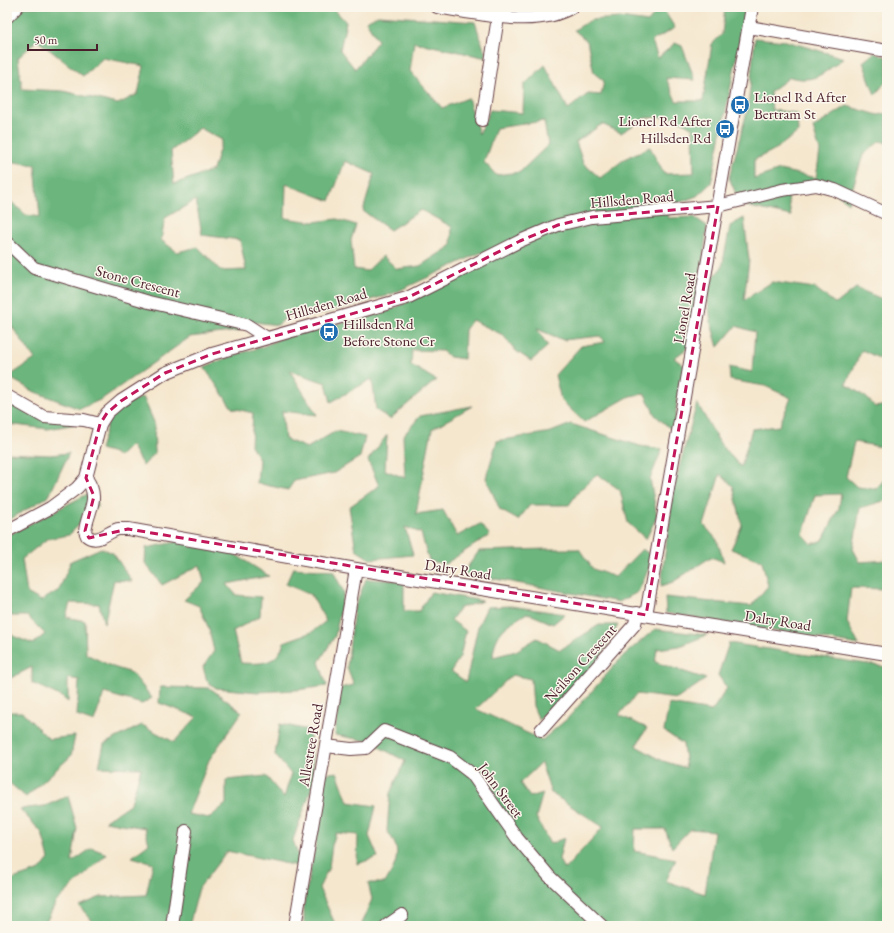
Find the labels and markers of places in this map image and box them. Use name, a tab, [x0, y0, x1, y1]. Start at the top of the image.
place label: Lionel Rd After Bertram St	[754, 87, 846, 123]
bus stop icon: Lionel Rd After Bertram St	[729, 94, 751, 116]
place label: Lionel Rd After Hillsden Rd	[619, 111, 711, 147]
bus stop icon: Lionel Rd After Hillsden Rd	[714, 118, 736, 140]
place label: Hillsden Rd Before Stone Cr	[343, 314, 435, 350]
bus stop icon: Hillsden Rd Before Stone Cr	[318, 321, 340, 343]

